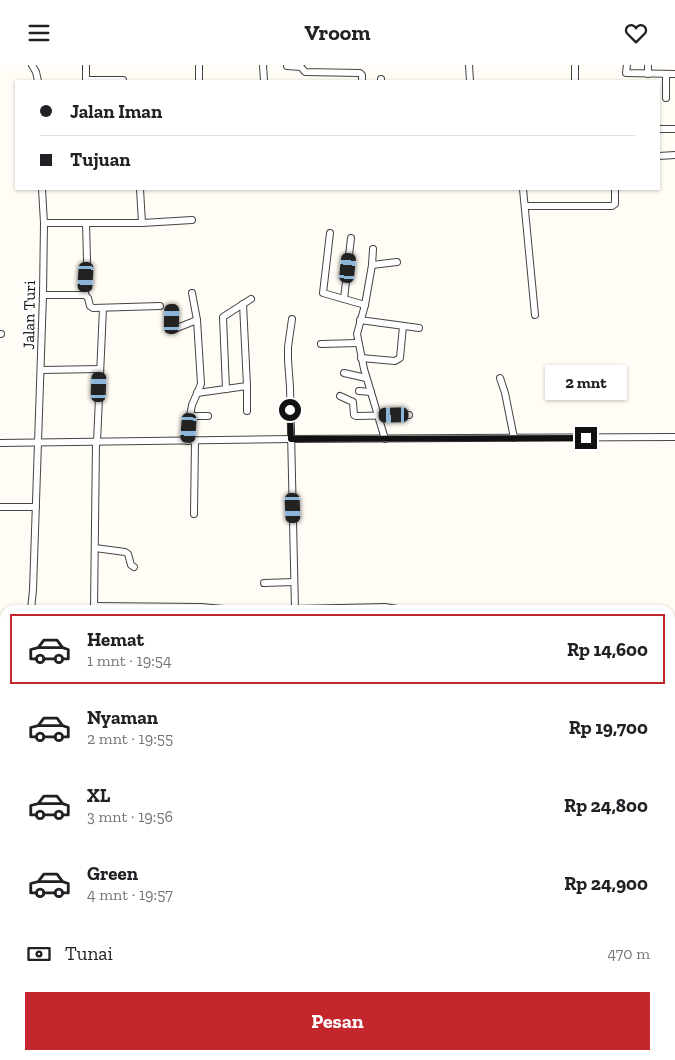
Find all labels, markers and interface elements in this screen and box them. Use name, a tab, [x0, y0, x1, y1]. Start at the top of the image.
icon: menu	[25, 19, 53, 47]
text: Vroom	[305, 19, 370, 46]
icon: heart	[622, 19, 650, 47]
text: Jalan Iman	[70, 100, 162, 123]
text: Tujuan	[70, 148, 131, 171]
car	[338, 252, 357, 284]
car	[77, 262, 94, 292]
street label: Jalan Turi	[19, 280, 39, 350]
car	[164, 304, 179, 334]
callout: 2 mnt	[545, 365, 627, 401]
car	[90, 372, 107, 402]
text: 2 mnt	[565, 373, 607, 392]
route start	[279, 399, 301, 421]
car	[378, 407, 409, 423]
car	[180, 413, 197, 443]
route end	[575, 427, 597, 449]
car	[284, 493, 301, 523]
icon: car	[27, 627, 72, 672]
text: Hemat	[87, 628, 144, 651]
text: Rp 14,600	[567, 638, 648, 661]
text: 1 mnt · 19:54	[87, 651, 172, 670]
icon: car	[27, 705, 72, 750]
text: Nyaman	[87, 706, 158, 729]
text: Rp 19,700	[569, 716, 648, 739]
text: 2 mnt · 19:55	[87, 729, 173, 748]
icon: car	[27, 783, 72, 828]
text: XL	[87, 784, 110, 807]
text: Rp 24,800	[564, 794, 648, 817]
text: 3 mnt · 19:56	[87, 807, 173, 826]
icon: car	[27, 861, 72, 906]
text: Green	[87, 862, 138, 885]
text: Rp 24,900	[564, 872, 648, 895]
text: 4 mnt · 19:57	[87, 885, 173, 904]
icon: cash	[25, 940, 53, 968]
text: Tunai	[65, 942, 113, 965]
text: 470 m	[607, 944, 650, 963]
button: Pesan	[25, 992, 650, 1050]

